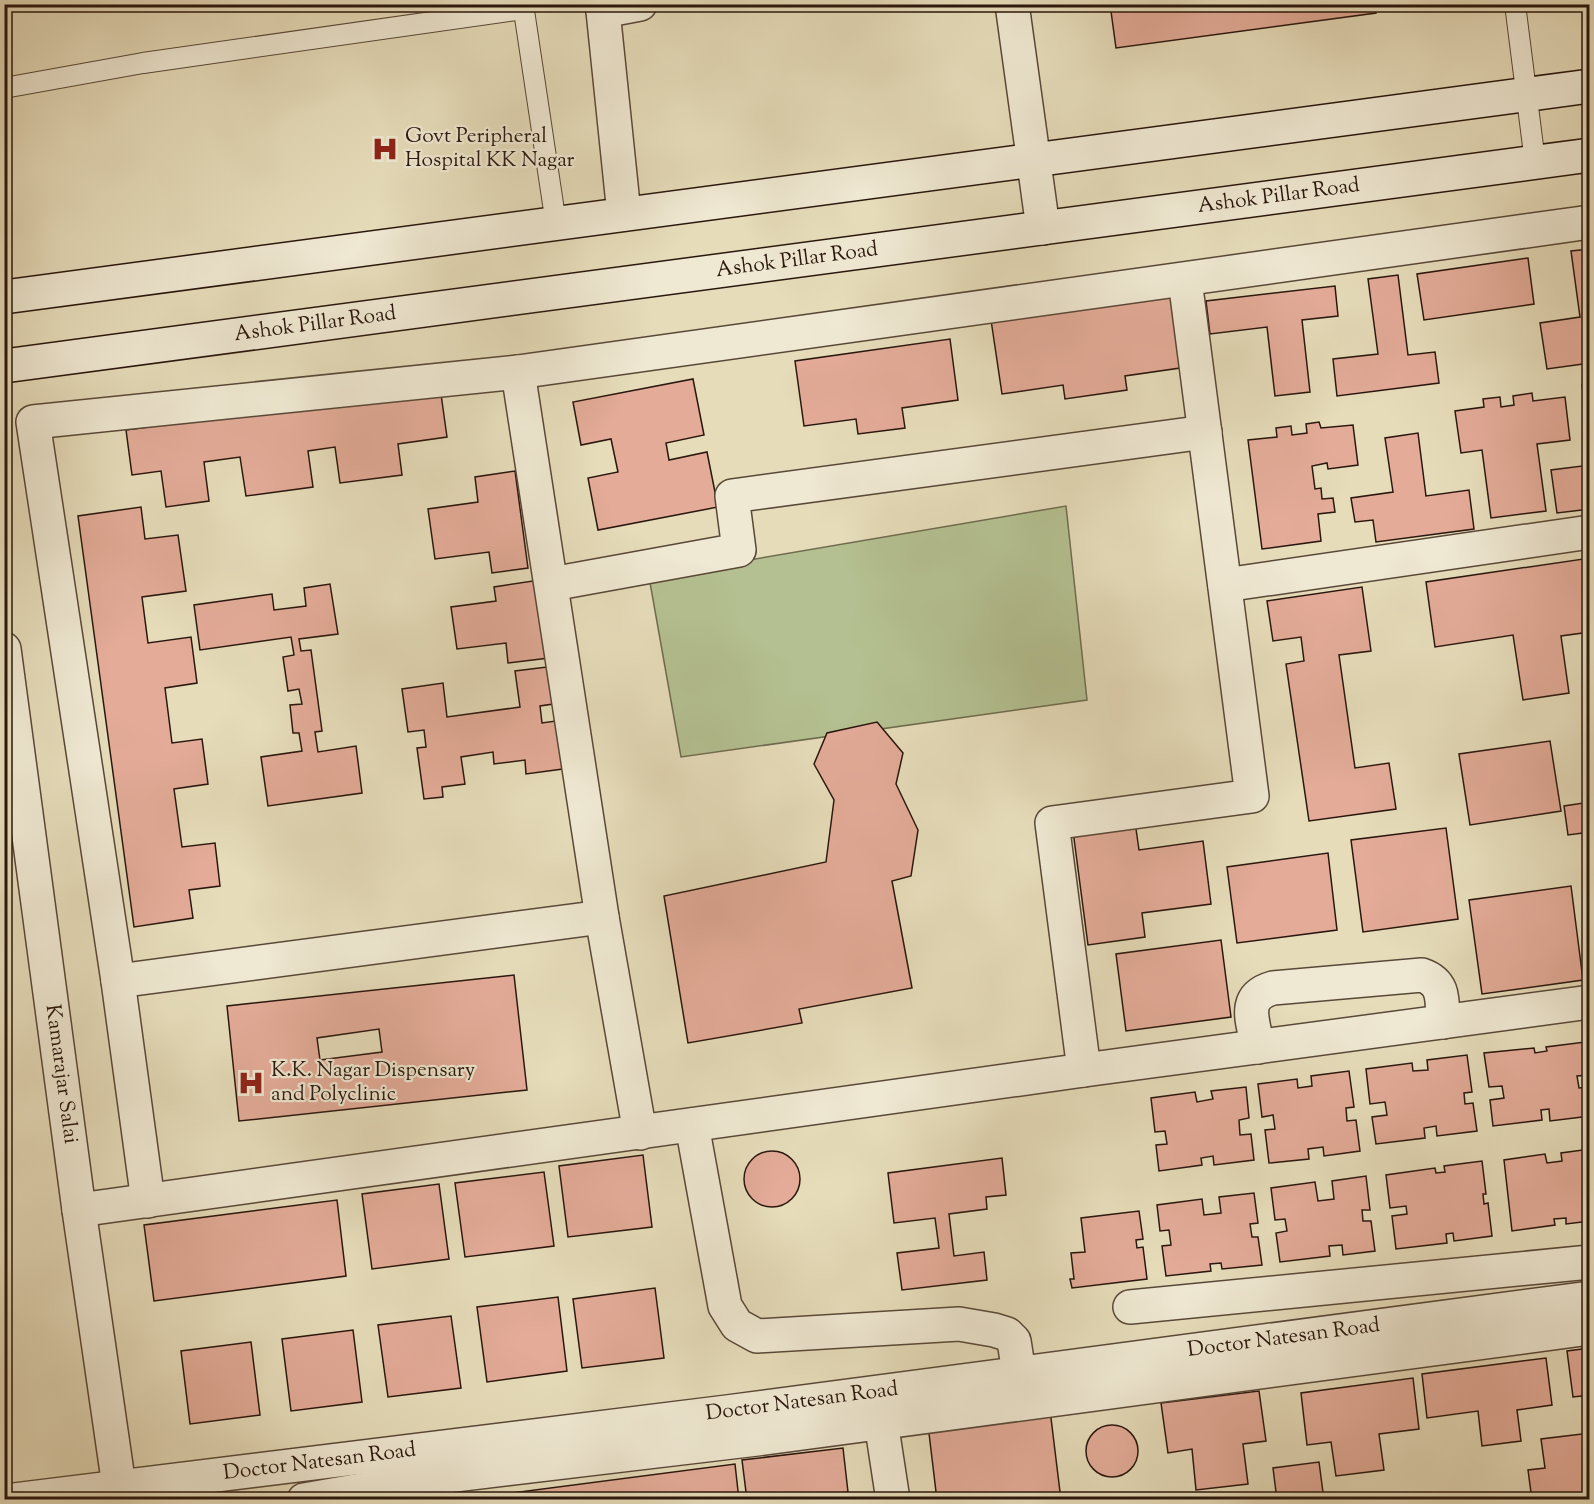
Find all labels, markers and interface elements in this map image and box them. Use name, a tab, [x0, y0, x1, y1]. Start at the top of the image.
place label: Govt Peripheral Hospital KK Nagar	[405, 122, 575, 176]
hospital icon: Govt Peripheral Hospital KK Nagar	[370, 134, 400, 164]
street label: Ashok Pillar Road	[1196, 171, 1362, 222]
street label: Ashok Pillar Road	[714, 235, 880, 286]
street label: Ashok Pillar Road	[232, 299, 398, 350]
street label: Kamarajar Salai	[37, 1003, 85, 1146]
place label: K.K. Nagar Dispensary and Polyclinic	[271, 1056, 476, 1110]
hospital icon: K.K. Nagar Dispensary and Polyclinic	[236, 1068, 266, 1098]
street label: Doctor Natesan Road	[1186, 1311, 1382, 1366]
street label: Doctor Natesan Road	[704, 1375, 900, 1429]
street label: Doctor Natesan Road	[222, 1435, 418, 1489]

